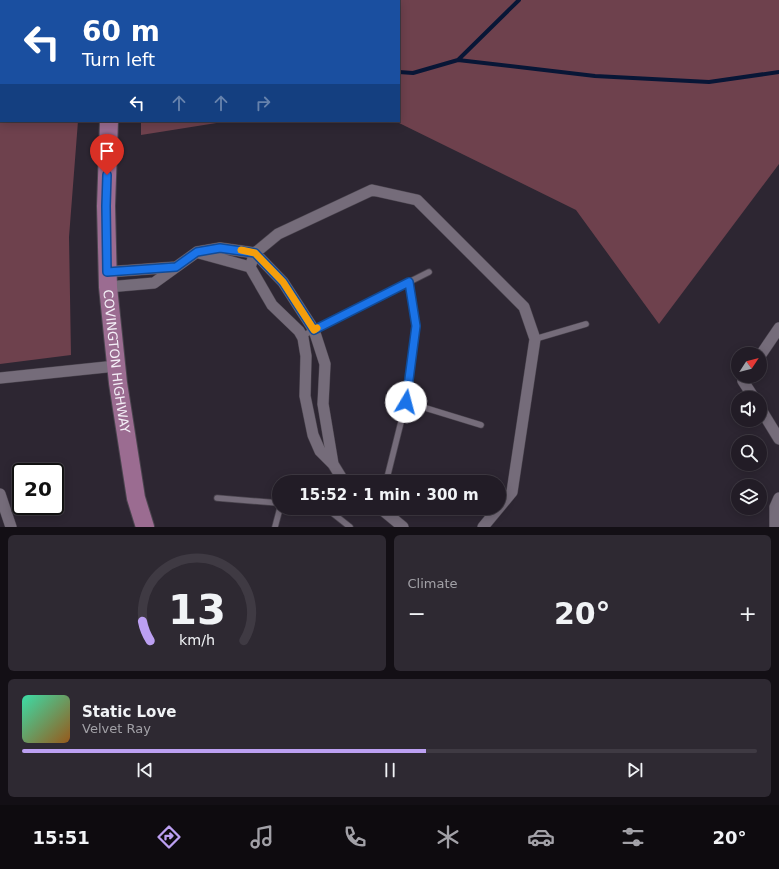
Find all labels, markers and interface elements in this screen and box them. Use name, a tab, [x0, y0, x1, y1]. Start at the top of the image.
text: 60 m	[82, 15, 160, 48]
icon: left	[16, 16, 68, 68]
text: Turn left	[82, 49, 155, 70]
icon: left	[126, 92, 148, 114]
icon: ahead	[168, 92, 190, 114]
icon: ahead	[210, 92, 232, 114]
icon: right	[252, 92, 274, 114]
pin	[90, 134, 124, 175]
icon: arrive	[96, 140, 118, 162]
street label: COVINGTON HIGHWAY	[101, 289, 133, 434]
north arrow	[731, 347, 767, 383]
map controls	[731, 347, 767, 515]
position arrow	[385, 381, 427, 423]
button: sound	[731, 391, 767, 427]
button: search	[731, 435, 767, 471]
speed limit sign: 20	[12, 463, 64, 515]
button: layers	[731, 479, 767, 515]
text: 15:52 · 1 min · 300 m	[299, 486, 479, 504]
text: Climate	[408, 576, 458, 591]
text: 13	[168, 585, 226, 634]
text: 20°	[554, 596, 611, 631]
text: −	[408, 601, 426, 626]
text: +	[739, 601, 757, 626]
text: km/h	[179, 632, 215, 648]
text: Static Love	[82, 703, 176, 721]
text: Velvet Ray	[82, 721, 151, 736]
icon: previous	[134, 759, 156, 781]
icon: pause	[379, 759, 401, 781]
icon: next	[624, 759, 646, 781]
icon: directions	[155, 823, 183, 851]
icon: music	[248, 823, 276, 851]
icon: phone	[341, 823, 369, 851]
icon: climate	[434, 823, 462, 851]
icon: car	[527, 823, 555, 851]
icon: filters	[619, 823, 647, 851]
text: 15:51	[32, 827, 90, 848]
text: 20°	[712, 827, 747, 848]

